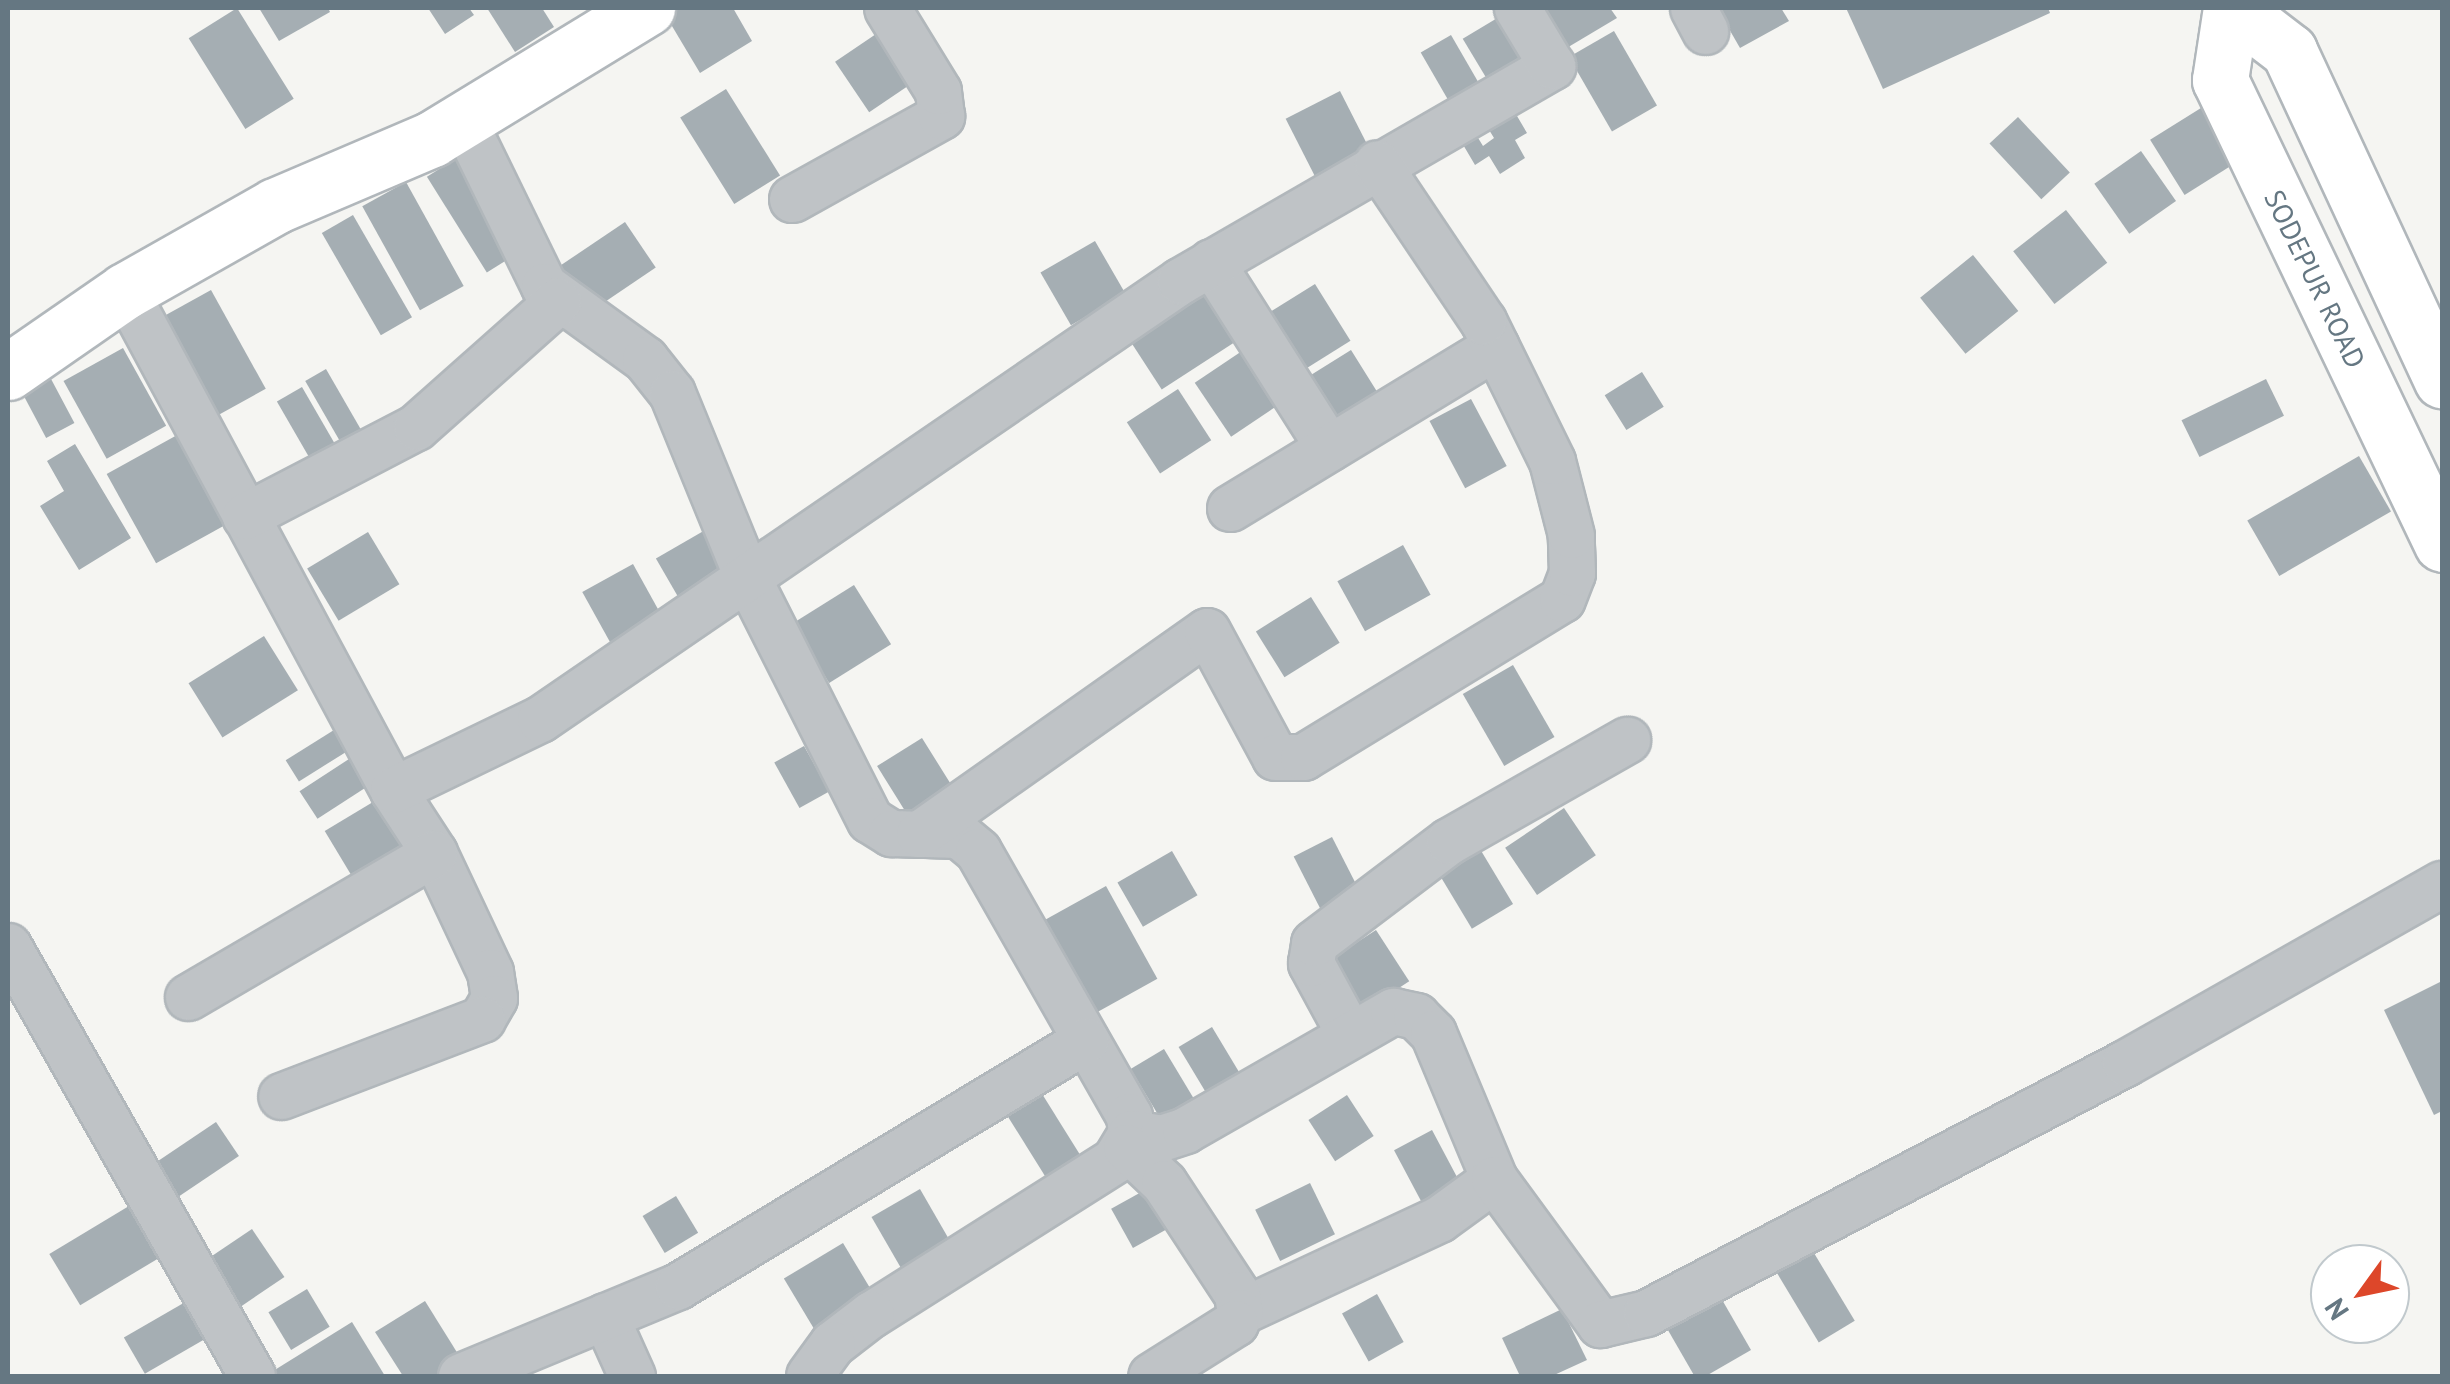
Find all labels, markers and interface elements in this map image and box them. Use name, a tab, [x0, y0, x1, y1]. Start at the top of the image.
street label: SODEPUR ROAD	[2257, 184, 2373, 374]
north arrow	[2310, 1244, 2410, 1344]
text: N	[2316, 1292, 2357, 1327]

